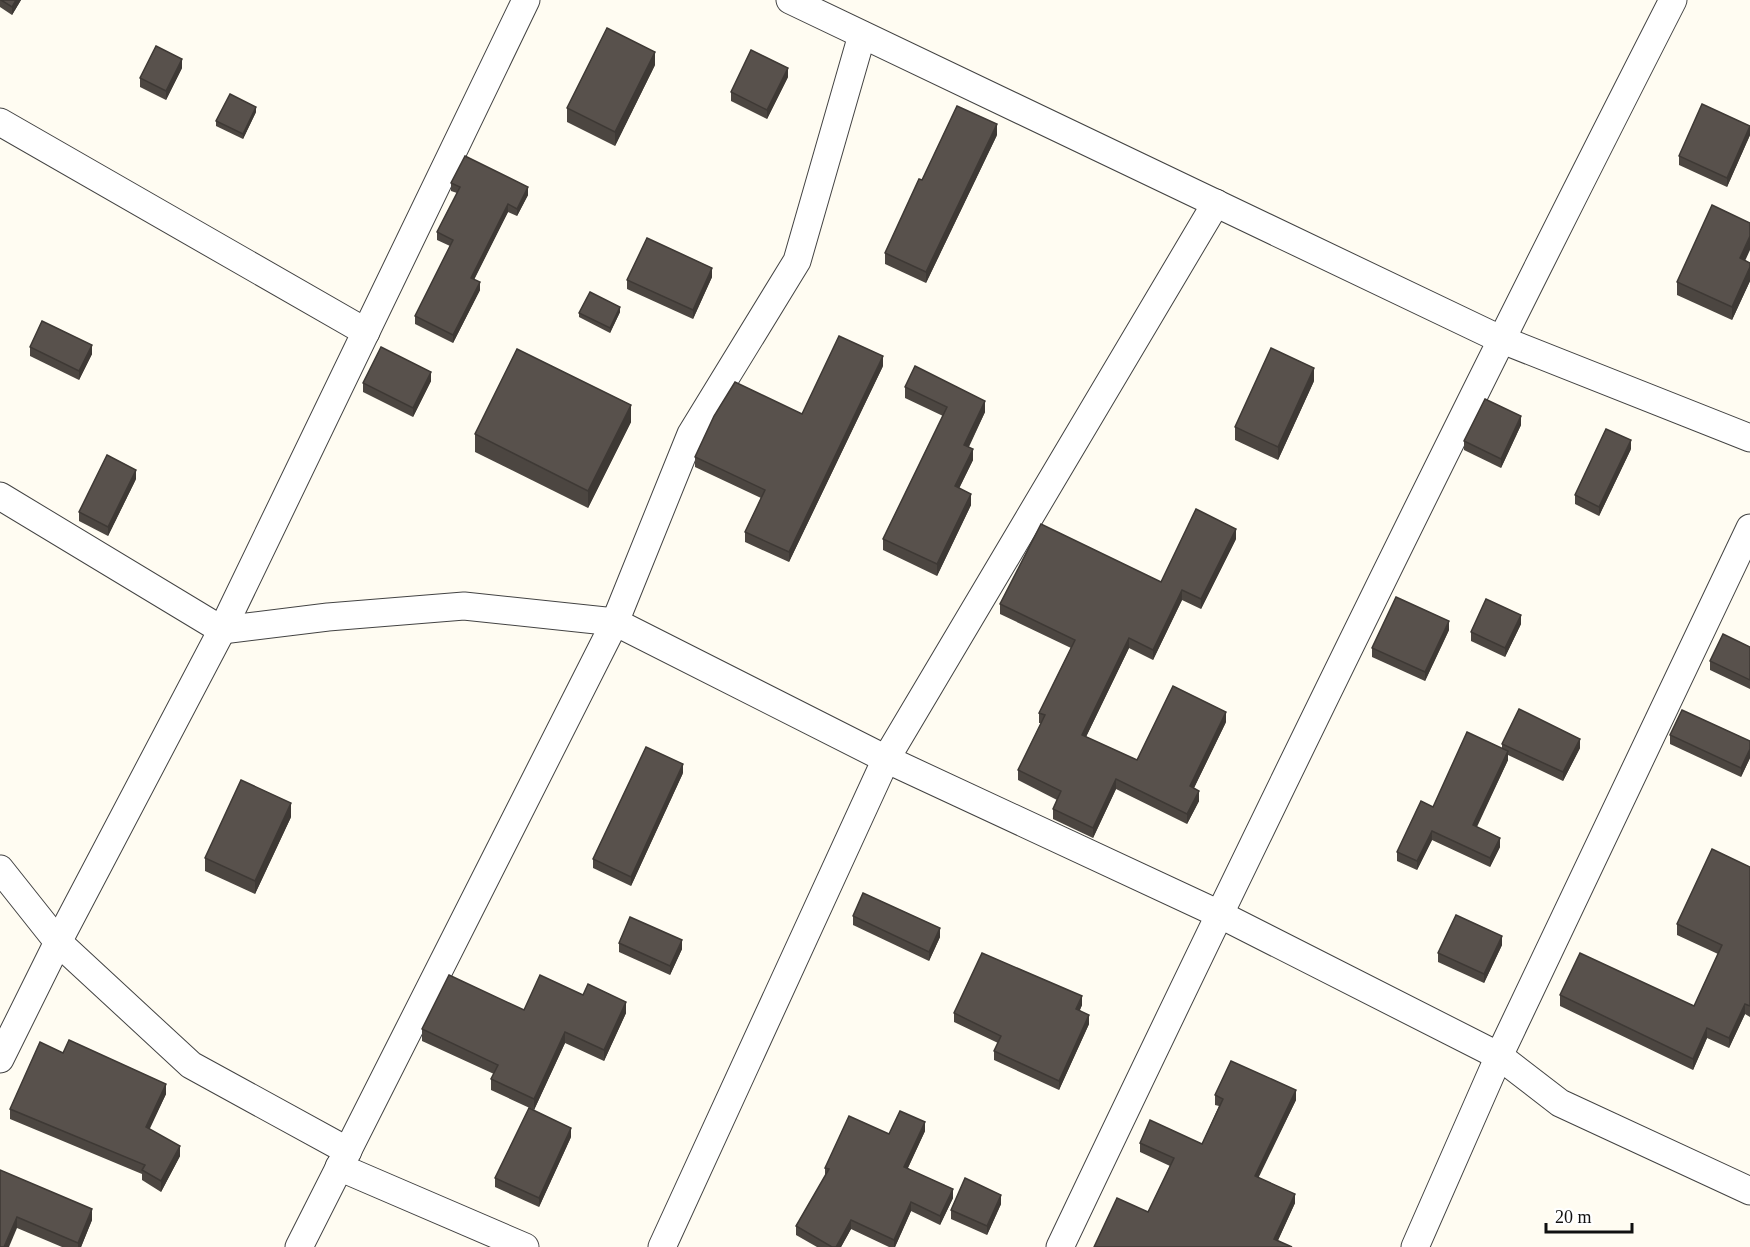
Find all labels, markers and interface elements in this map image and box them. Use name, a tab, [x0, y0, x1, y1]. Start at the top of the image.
scale bar	[1546, 1196, 1632, 1234]
text: 20 m	[1555, 1207, 1592, 1227]

